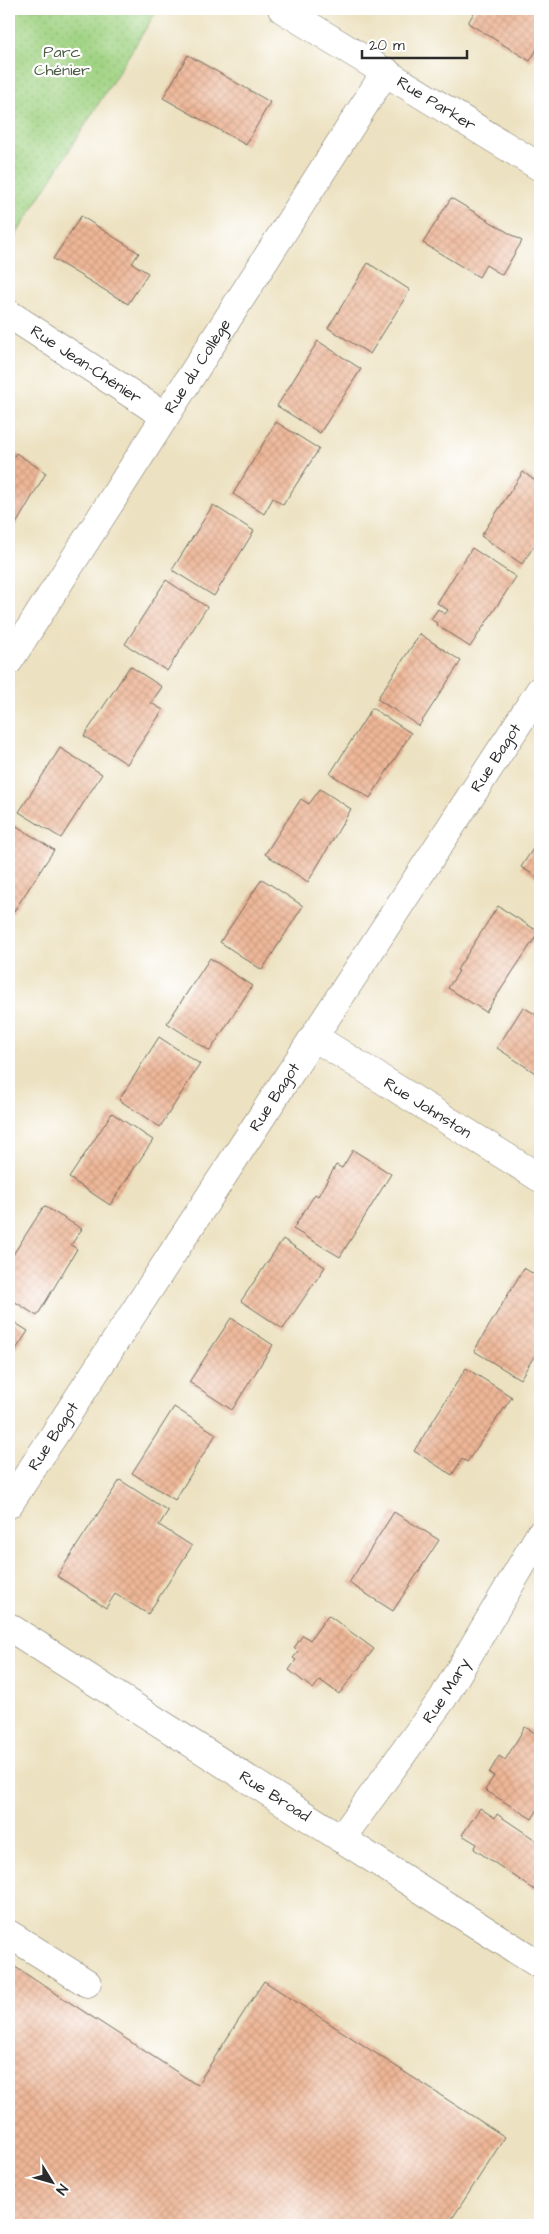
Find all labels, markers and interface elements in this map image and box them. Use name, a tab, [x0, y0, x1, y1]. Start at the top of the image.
scale bar	[362, 28, 466, 60]
text: 20 m	[369, 35, 405, 56]
park label: Parc Chénier	[34, 41, 90, 81]
street label: Rue Parker	[393, 71, 480, 136]
street label: Rue du Collège	[159, 314, 236, 418]
street label: Rue Jean-Chénier	[26, 320, 146, 409]
street label: Rue Bagot	[465, 719, 527, 796]
street label: Rue Bagot	[244, 1058, 305, 1136]
street label: Rue Johnston	[380, 1072, 476, 1144]
street label: Rue Bagot	[23, 1397, 84, 1475]
street label: Rue Mary	[417, 1654, 476, 1728]
street label: Rue Broad	[235, 1765, 314, 1827]
north arrow	[28, 2156, 78, 2206]
text: N	[51, 2180, 72, 2199]

